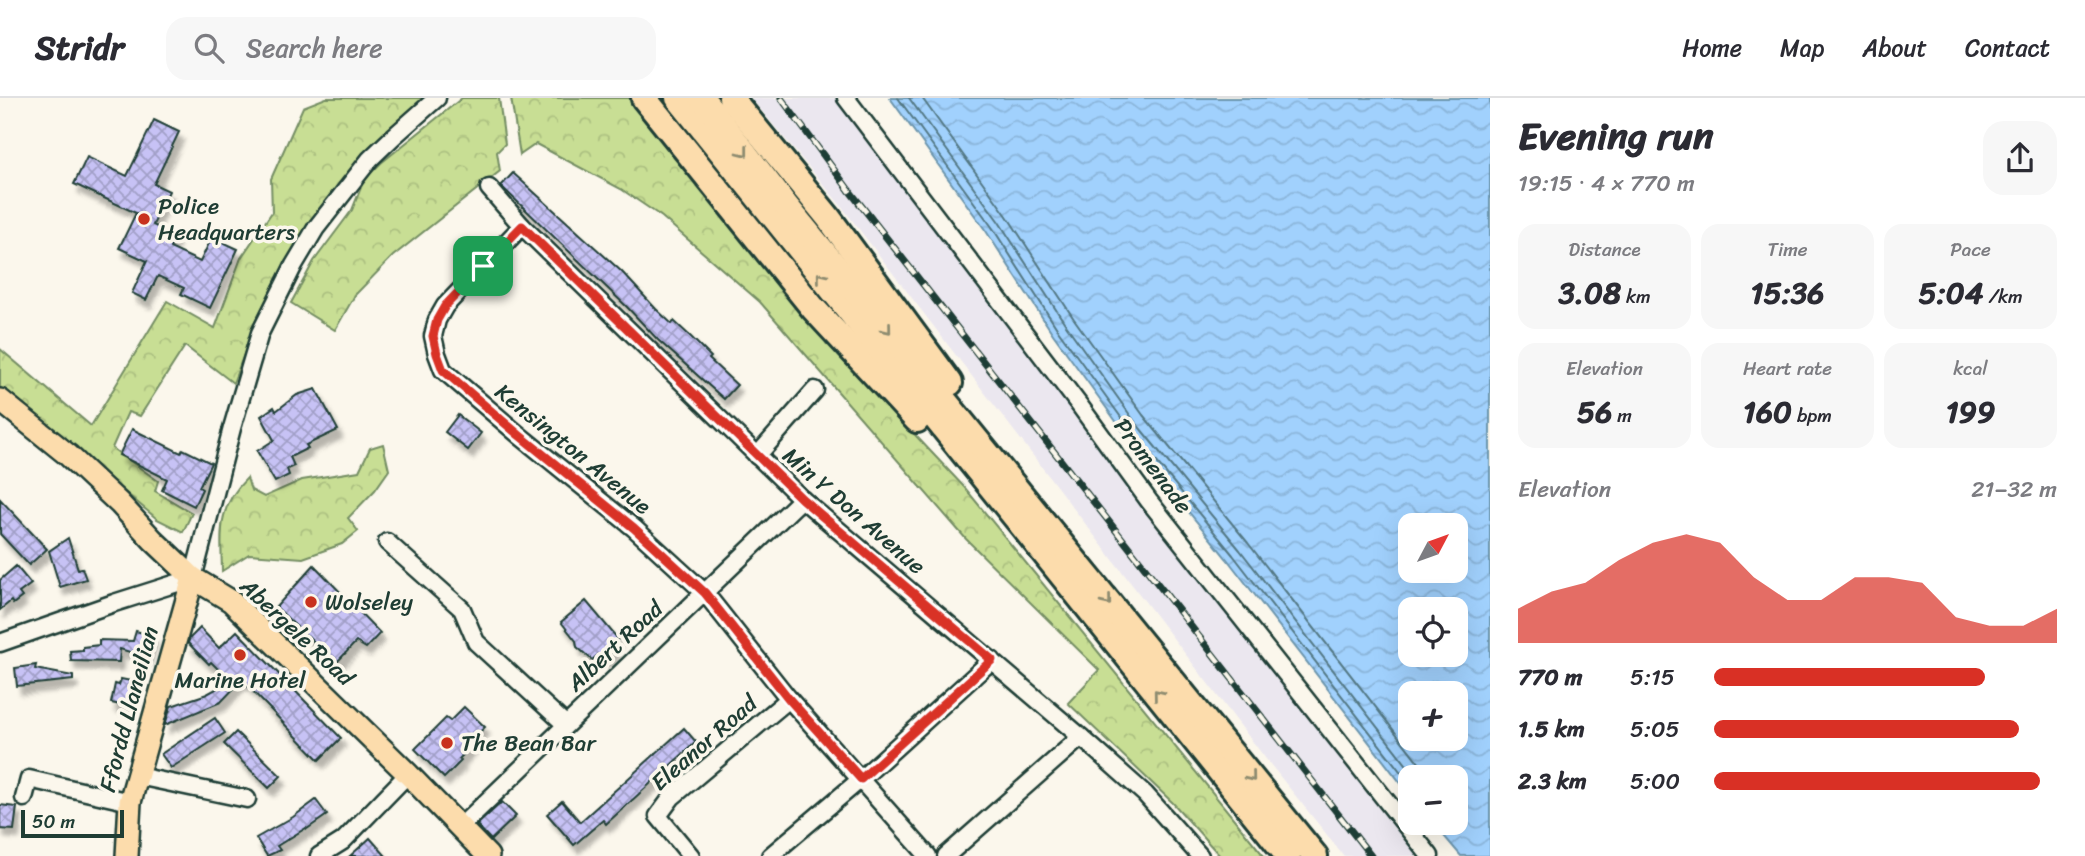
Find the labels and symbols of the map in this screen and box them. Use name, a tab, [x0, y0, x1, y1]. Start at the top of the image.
one-way arrow	[736, 143, 748, 156]
place label: Police Headquarters	[158, 186, 296, 253]
marker: Police Headquarters	[136, 211, 152, 227]
pin	[453, 236, 513, 296]
one-way arrow	[817, 272, 829, 285]
one-way arrow	[878, 322, 891, 334]
street label: Kensington Avenue	[485, 372, 661, 526]
street label: Promenade	[1103, 409, 1203, 523]
street label: Min Y Don Avenue	[773, 437, 935, 585]
north arrow	[1398, 513, 1468, 583]
street label: Abergele Road	[229, 567, 365, 698]
place label: Wolseley	[325, 582, 413, 623]
street label: Albert Road	[556, 589, 674, 703]
one-way arrow	[1099, 592, 1111, 605]
marker: Wolseley	[303, 594, 319, 610]
street label: Ffordd Llaneilian	[87, 621, 171, 797]
marker: Marine Hotel	[232, 647, 248, 663]
place label: Marine Hotel	[174, 660, 306, 701]
street label: Eleanor Road	[641, 683, 768, 802]
one-way arrow	[1153, 690, 1166, 702]
place label: The Bean Bar	[461, 723, 597, 764]
marker: The Bean Bar	[439, 735, 455, 751]
one-way arrow	[1242, 770, 1255, 782]
scale bar	[21, 807, 124, 839]

